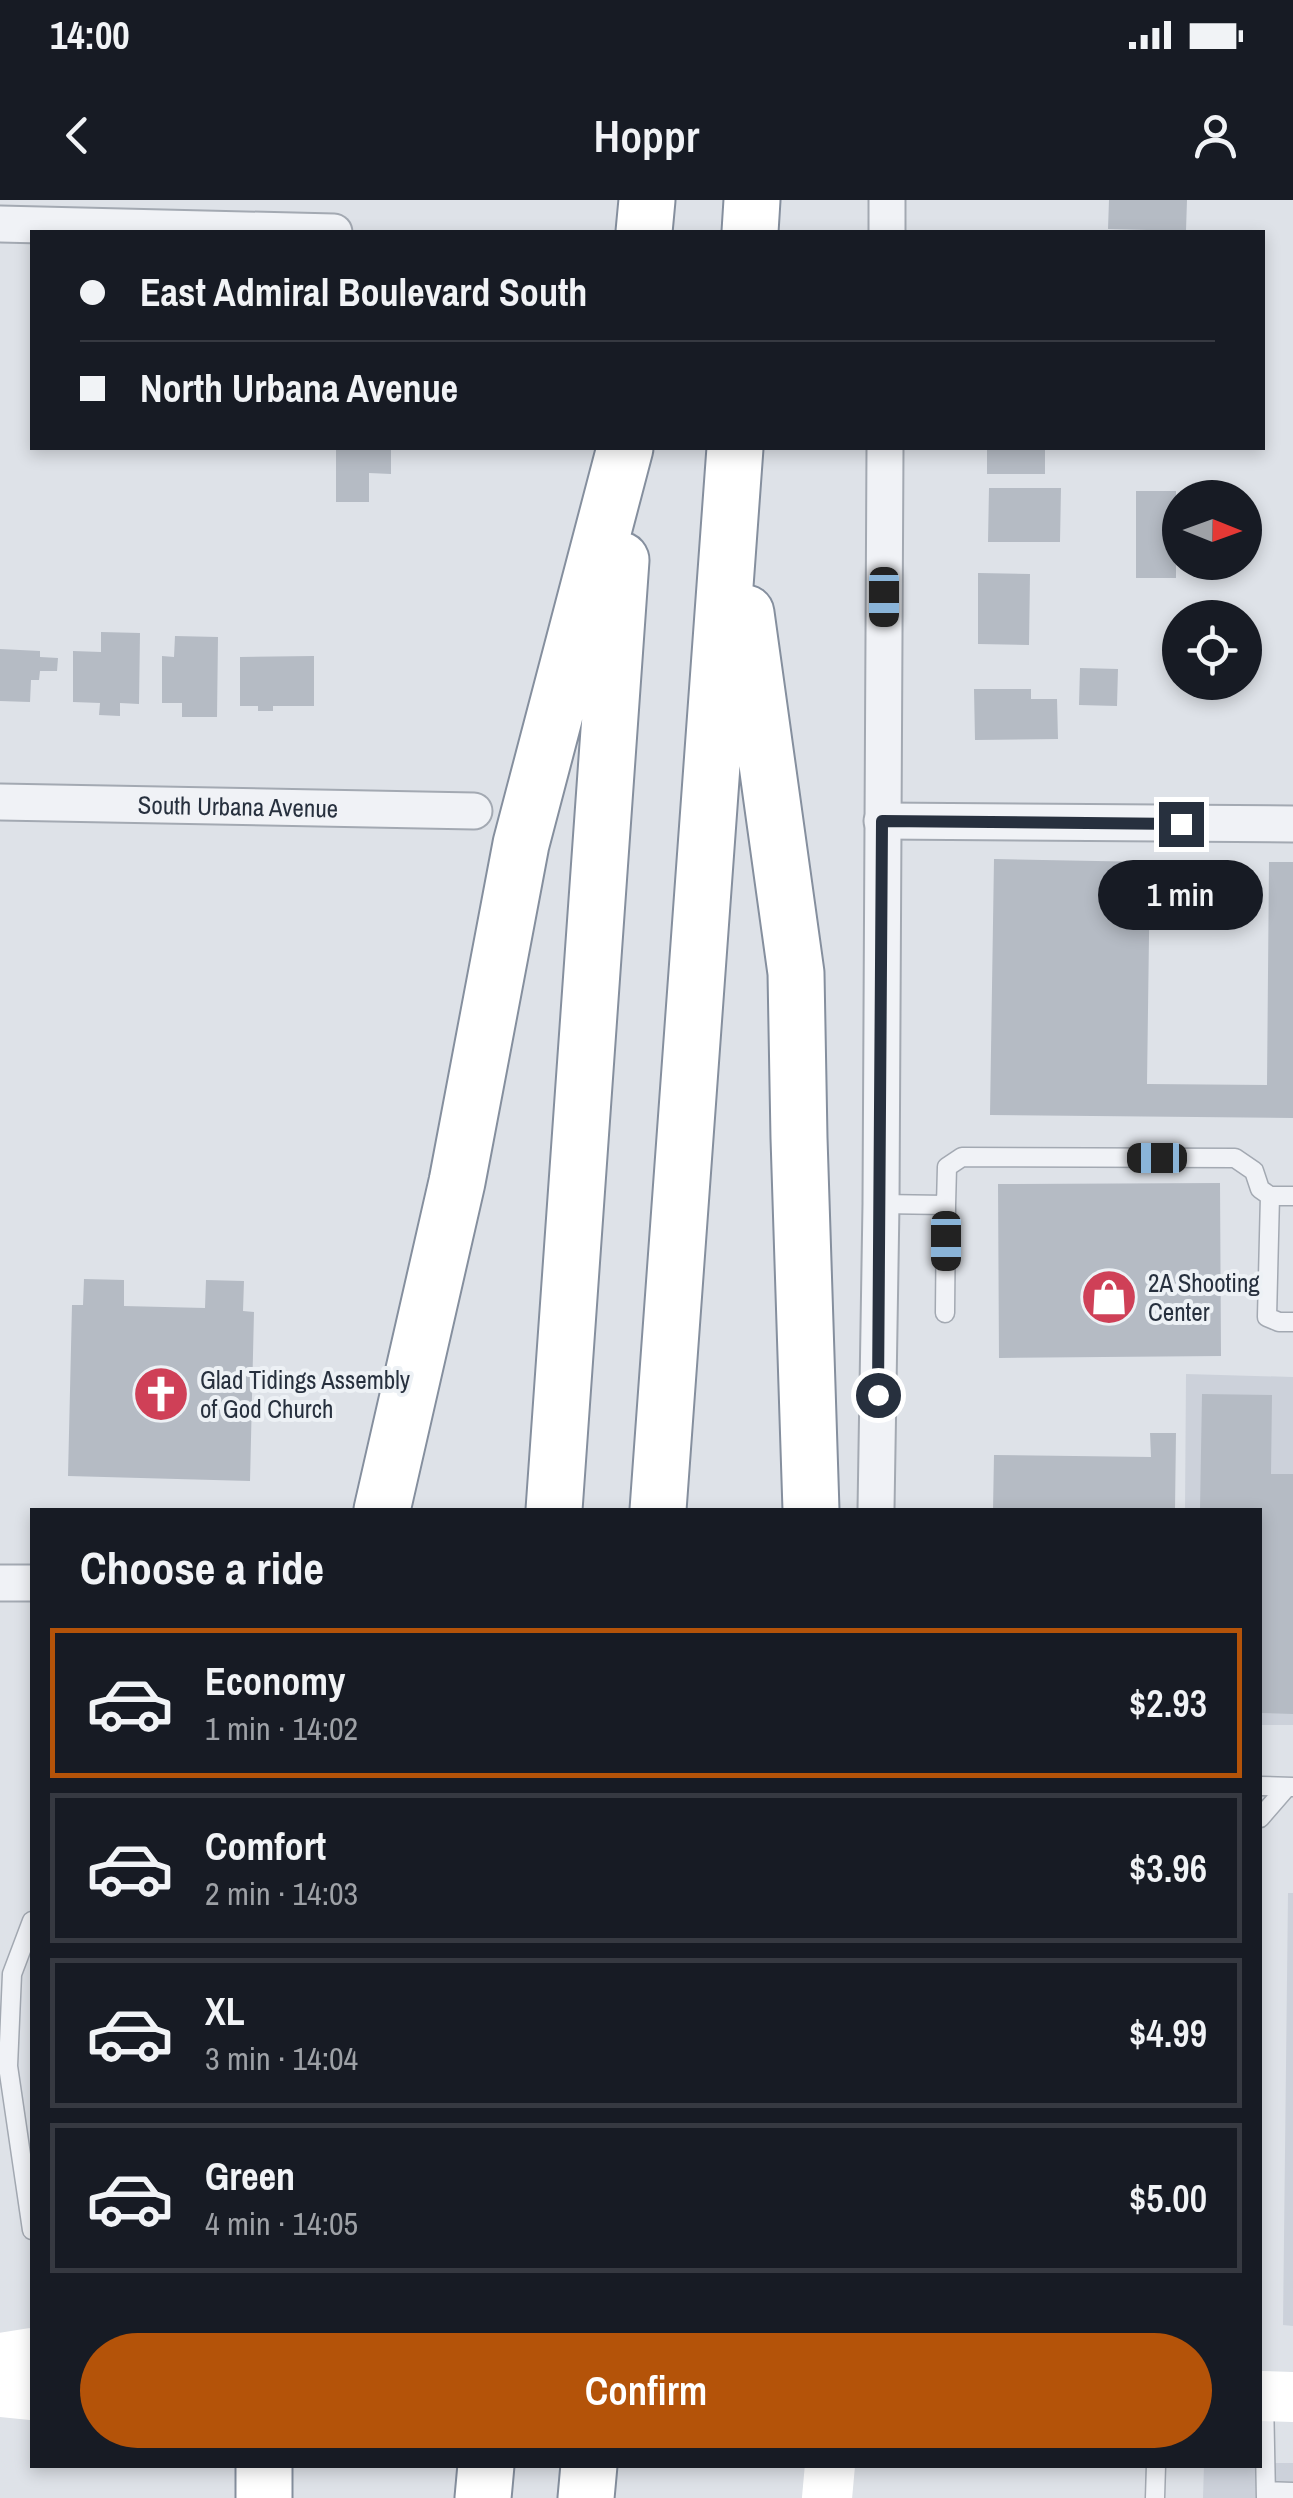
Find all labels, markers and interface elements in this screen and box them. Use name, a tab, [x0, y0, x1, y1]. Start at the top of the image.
text: 14:00	[50, 10, 130, 61]
text: Hoppr	[594, 105, 699, 166]
icon: back	[50, 108, 105, 163]
icon: person	[1188, 108, 1243, 163]
text: East Admiral Boulevard South	[140, 267, 587, 318]
text: North Urbana Avenue	[140, 363, 458, 414]
north arrow	[1162, 480, 1262, 580]
map controls	[1162, 480, 1262, 700]
car	[869, 567, 899, 627]
button: locate	[1162, 600, 1262, 700]
street label: South Urbana Avenue	[137, 788, 338, 825]
route end	[1159, 802, 1204, 847]
callout: 1 min	[1098, 859, 1264, 929]
text: 1 min	[1147, 873, 1214, 916]
car	[1127, 1143, 1187, 1173]
car	[931, 1211, 961, 1271]
place label: 2A Shooting Center	[1148, 1266, 1260, 1329]
shop icon: 2A Shooting Center	[1079, 1267, 1139, 1327]
place label: Glad Tidings Assembly of God Church	[200, 1363, 411, 1426]
church icon: Glad Tidings Assembly of God Church	[131, 1364, 191, 1424]
route start	[856, 1373, 901, 1418]
text: Choose a ride	[80, 1537, 324, 1598]
text: Economy	[205, 1656, 345, 1707]
icon: car	[85, 1658, 175, 1748]
text: $2.93	[1129, 1678, 1207, 1729]
text: 1 min · 14:02	[205, 1707, 358, 1750]
text: Comfort	[205, 1821, 326, 1872]
icon: car	[85, 1823, 175, 1913]
text: $3.96	[1129, 1843, 1207, 1894]
text: 2 min · 14:03	[205, 1872, 358, 1915]
text: XL	[205, 1986, 245, 2037]
icon: car	[85, 1988, 175, 2078]
text: $4.99	[1129, 2008, 1207, 2059]
text: 3 min · 14:04	[205, 2037, 358, 2080]
text: Green	[205, 2151, 295, 2202]
icon: car	[85, 2153, 175, 2243]
text: $5.00	[1129, 2173, 1207, 2224]
text: 4 min · 14:05	[205, 2202, 358, 2245]
button: Confirm	[80, 2333, 1212, 2448]

